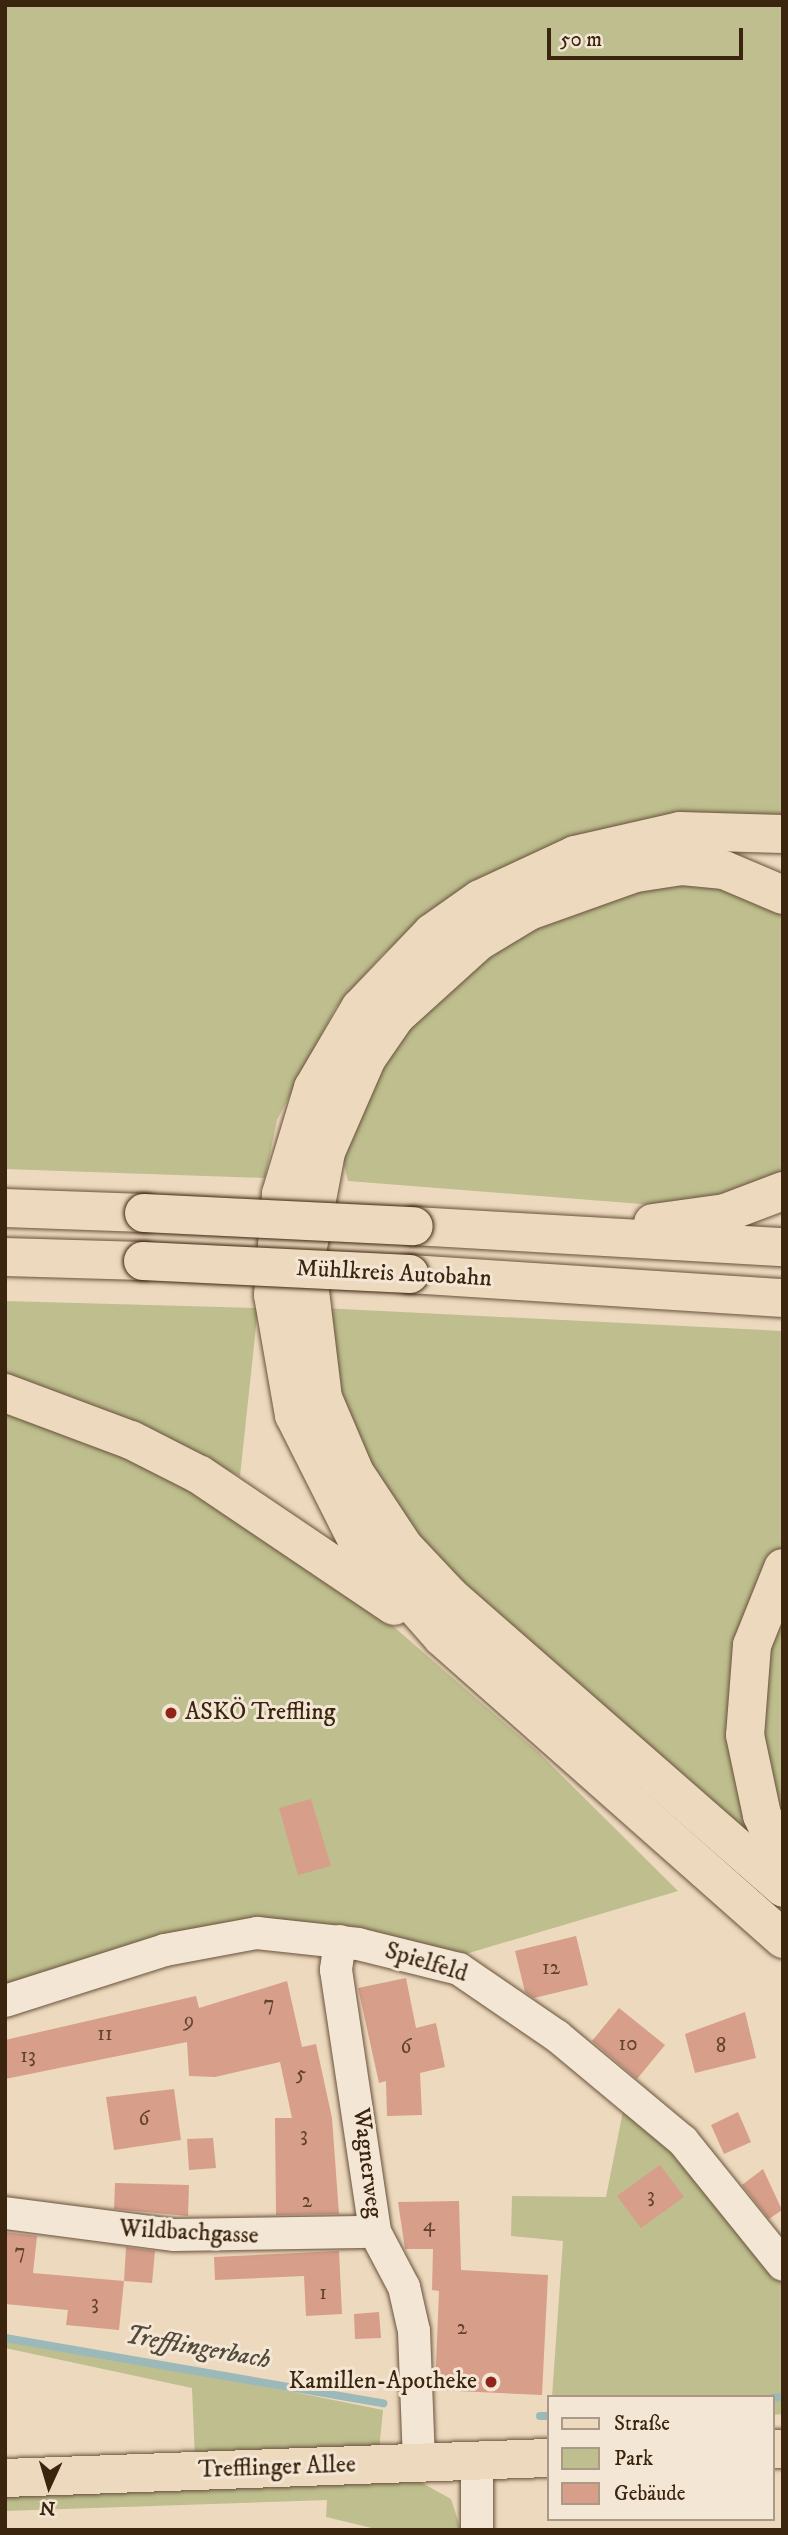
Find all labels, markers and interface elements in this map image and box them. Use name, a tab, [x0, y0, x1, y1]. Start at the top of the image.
scale bar	[550, 14, 746, 58]
text: 50 m	[560, 27, 602, 53]
street label: Mühlkreis Autobahn	[295, 1254, 493, 1294]
place label: ASKÖ Treffling	[185, 1699, 335, 1727]
marker: ASKÖ Treffling	[163, 1705, 179, 1721]
street label: Spielfeld	[381, 1937, 471, 1989]
house number: 12	[542, 1955, 560, 1981]
house number: 7	[263, 1991, 275, 2017]
house number: 9	[184, 2008, 194, 2034]
house number: 11	[97, 2021, 113, 2047]
house number: 10	[619, 2031, 637, 2057]
house number: 8	[716, 2033, 726, 2059]
house number: 6	[401, 2034, 411, 2060]
house number: 13	[20, 2043, 36, 2069]
house number: 5	[296, 2061, 306, 2087]
house number: 6	[139, 2106, 149, 2132]
street label: Wagnerweg	[346, 2106, 388, 2220]
house number: 3	[300, 2122, 308, 2148]
house number: 3	[647, 2183, 655, 2209]
house number: 2	[302, 2188, 312, 2214]
house number: 4	[423, 2212, 435, 2238]
street label: Wildbachgasse	[119, 2215, 259, 2251]
house number: 7	[14, 2239, 26, 2265]
house number: 1	[319, 2280, 327, 2306]
house number: 3	[91, 2290, 99, 2316]
house number: 2	[457, 2315, 467, 2341]
water label: Trefflingerbach	[123, 2320, 273, 2376]
place label: Kamillen-Apotheke	[288, 2368, 477, 2396]
marker: Kamillen-Apotheke	[483, 2374, 499, 2390]
legend	[546, 2395, 774, 2521]
text: Straße	[614, 2411, 670, 2437]
text: Park	[614, 2446, 653, 2472]
north arrow	[14, 2451, 84, 2521]
street label: Trefflinger Allee	[198, 2451, 356, 2485]
text: Gebäude	[614, 2481, 685, 2507]
text: N	[39, 2495, 56, 2519]

